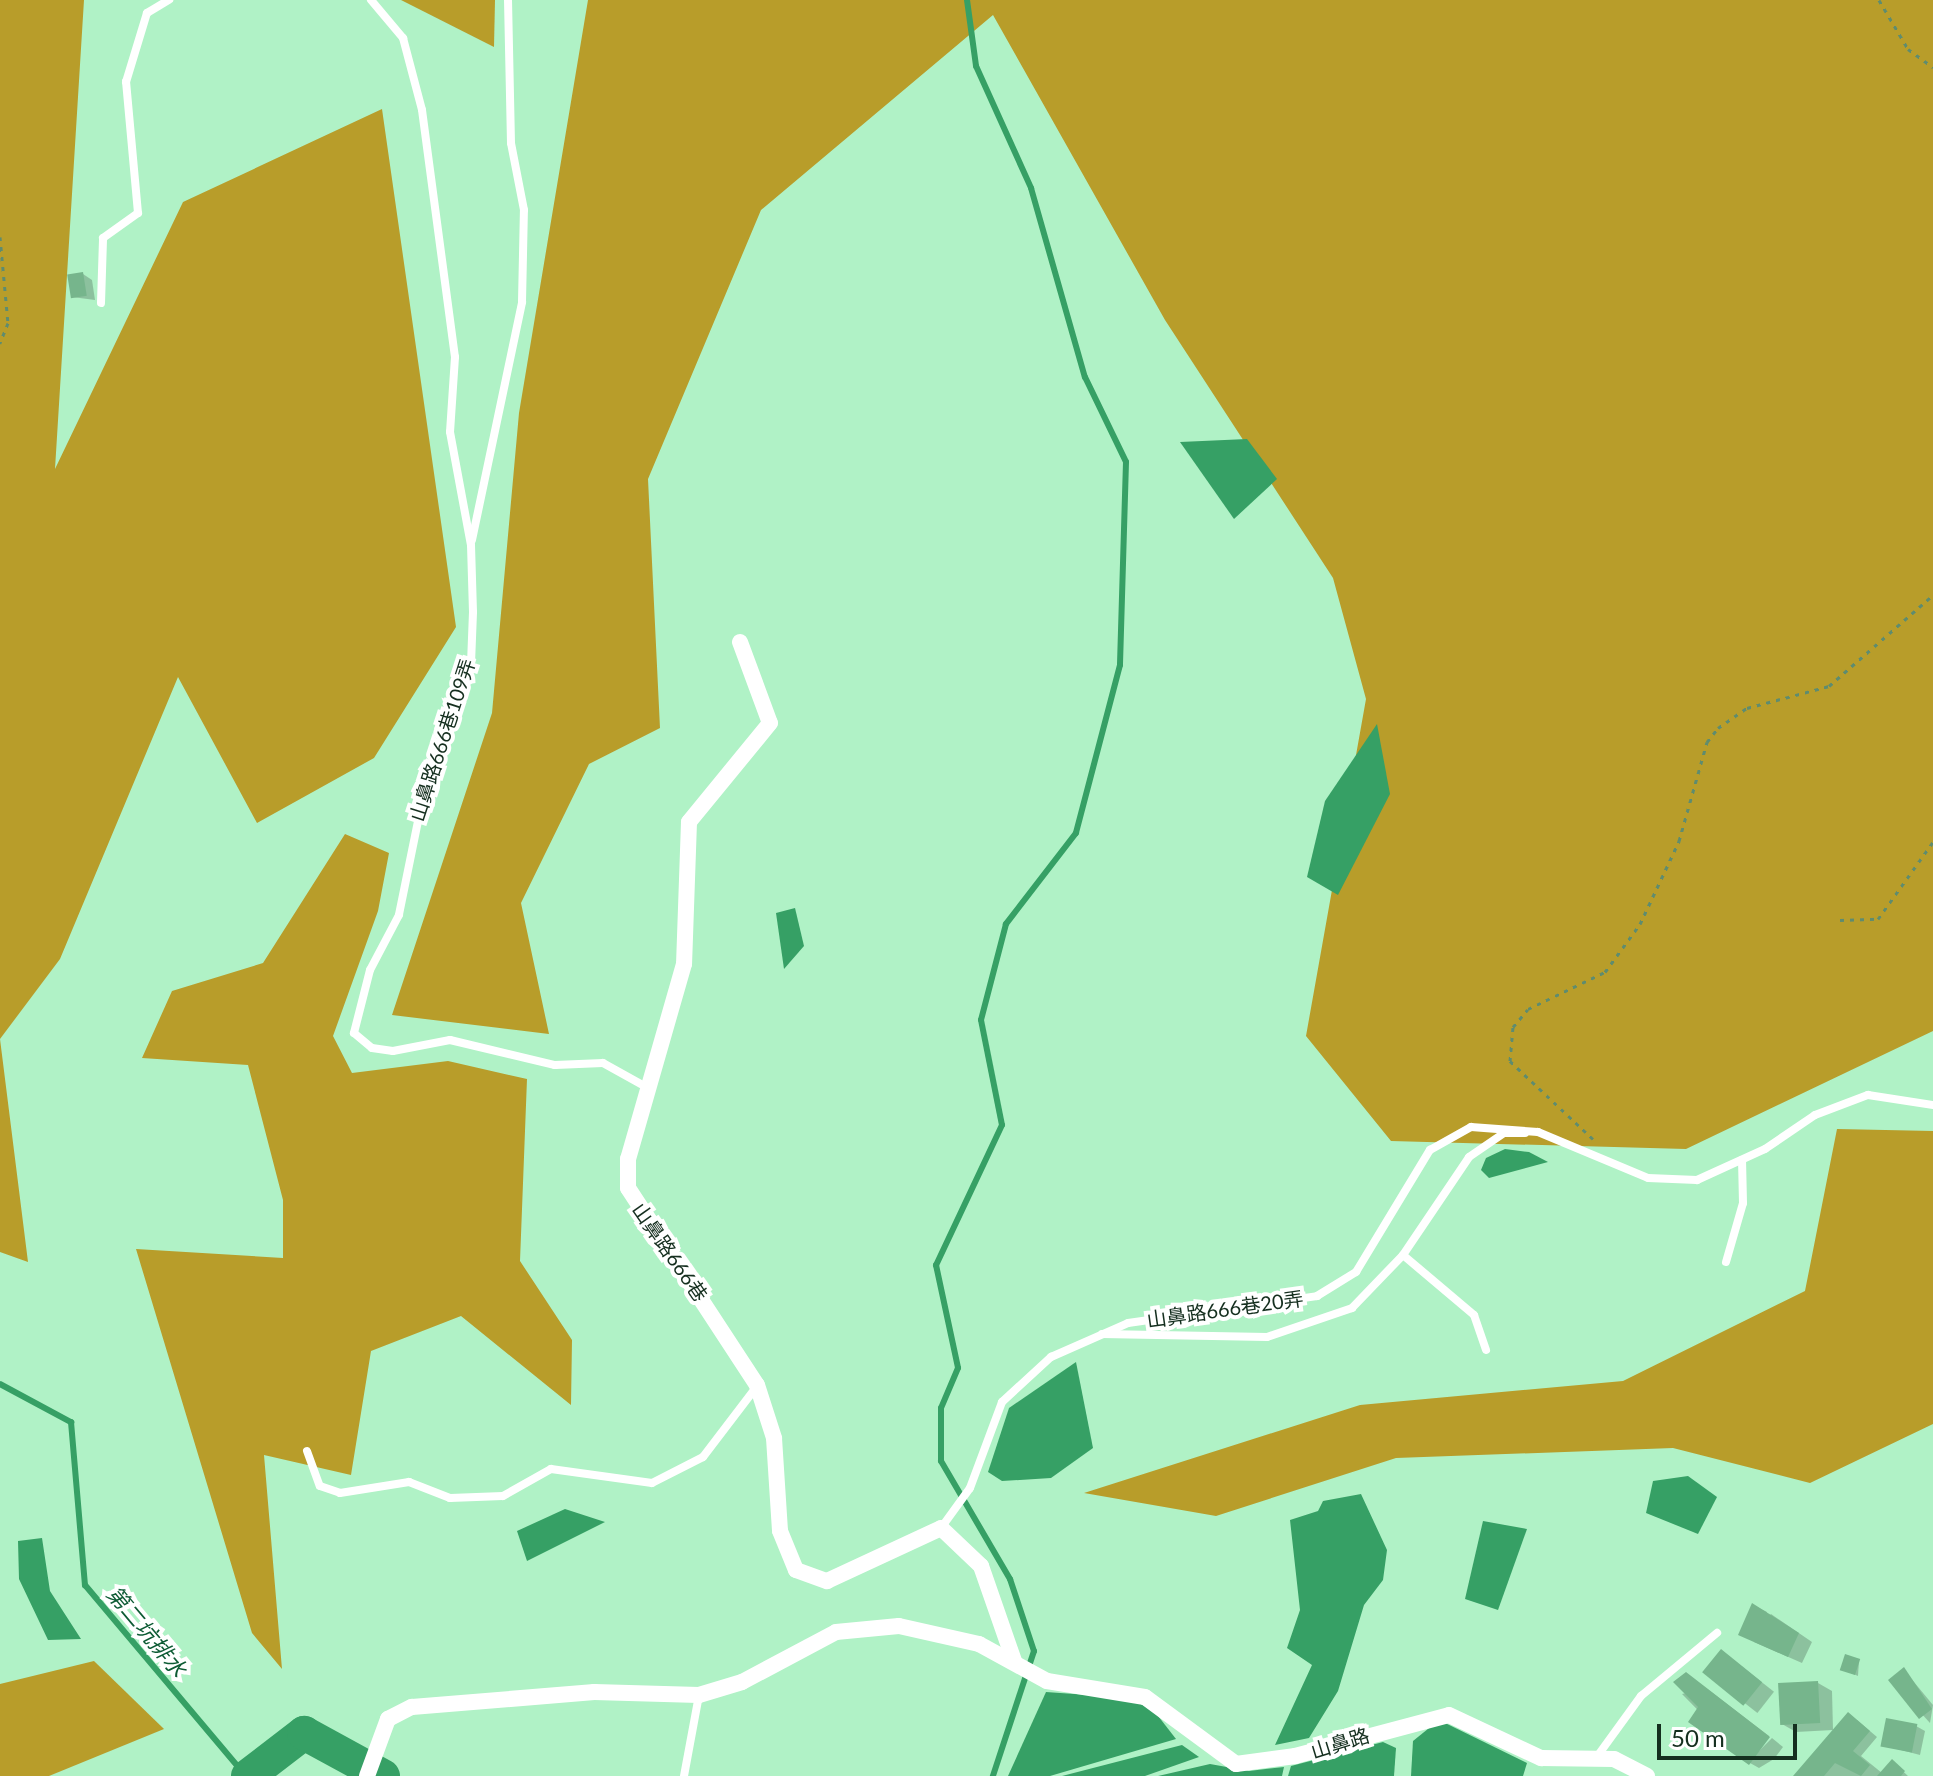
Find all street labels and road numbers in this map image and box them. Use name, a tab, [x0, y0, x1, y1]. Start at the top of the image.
street label: 山鼻路666巷109弄	[404, 656, 480, 824]
street label: 山鼻路666巷	[627, 1198, 713, 1306]
street label: 山鼻路666巷20弄	[1145, 1286, 1305, 1332]
street label: 山鼻路	[1308, 1723, 1372, 1763]

